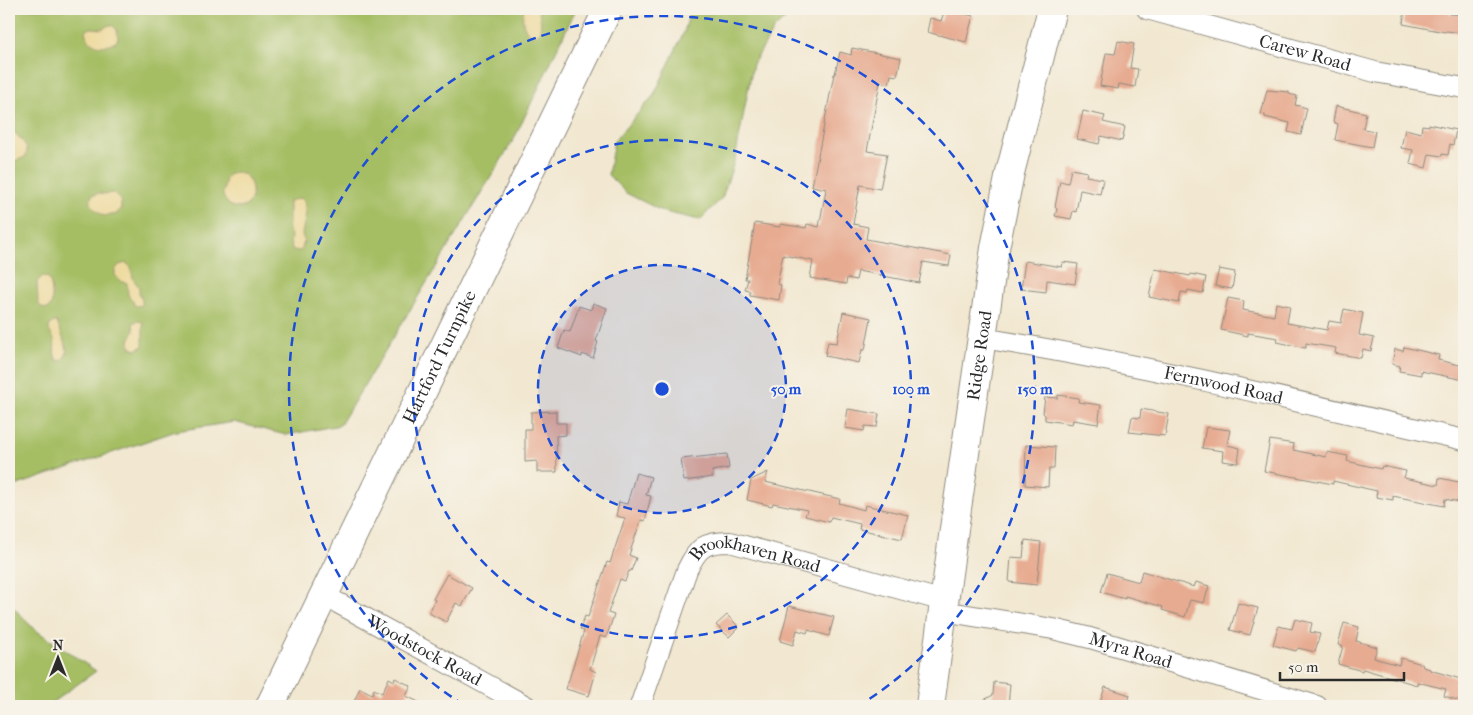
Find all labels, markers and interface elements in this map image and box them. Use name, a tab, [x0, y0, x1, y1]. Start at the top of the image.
street label: Carew Road	[1257, 31, 1353, 76]
street label: Hartford Turnpike	[399, 287, 481, 427]
street label: Ridge Road	[963, 309, 997, 402]
street label: Fernwood Road	[1162, 362, 1285, 409]
centre of rings	[653, 380, 671, 398]
text: 50 m	[771, 380, 802, 398]
text: 100 m	[892, 380, 930, 398]
text: 150 m	[1017, 380, 1053, 398]
street label: Brookhaven Road	[685, 532, 823, 578]
street label: Woodstock Road	[362, 610, 485, 691]
street label: Myra Road	[1086, 628, 1175, 673]
north arrow	[32, 632, 82, 682]
text: N	[53, 637, 64, 654]
scale bar	[1280, 650, 1404, 682]
text: 50 m	[1288, 658, 1319, 676]

